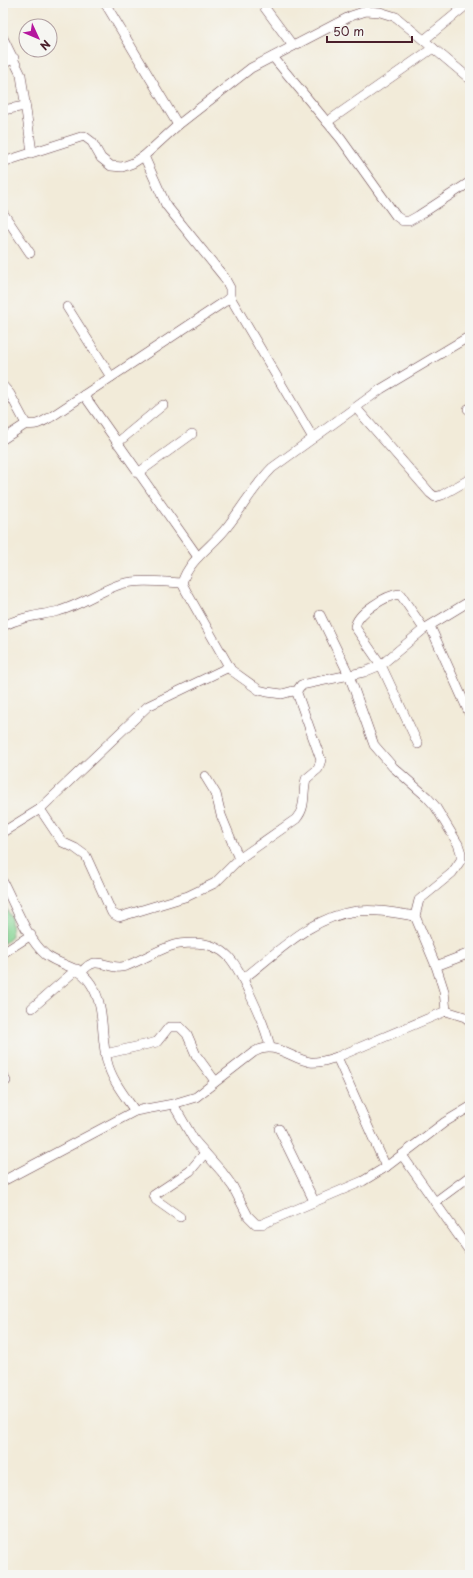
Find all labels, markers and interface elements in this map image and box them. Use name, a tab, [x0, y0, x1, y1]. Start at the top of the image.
north arrow	[18, 18, 58, 58]
scale bar	[327, 18, 412, 44]
text: 50 m	[333, 22, 364, 40]
text: N	[36, 36, 55, 55]

